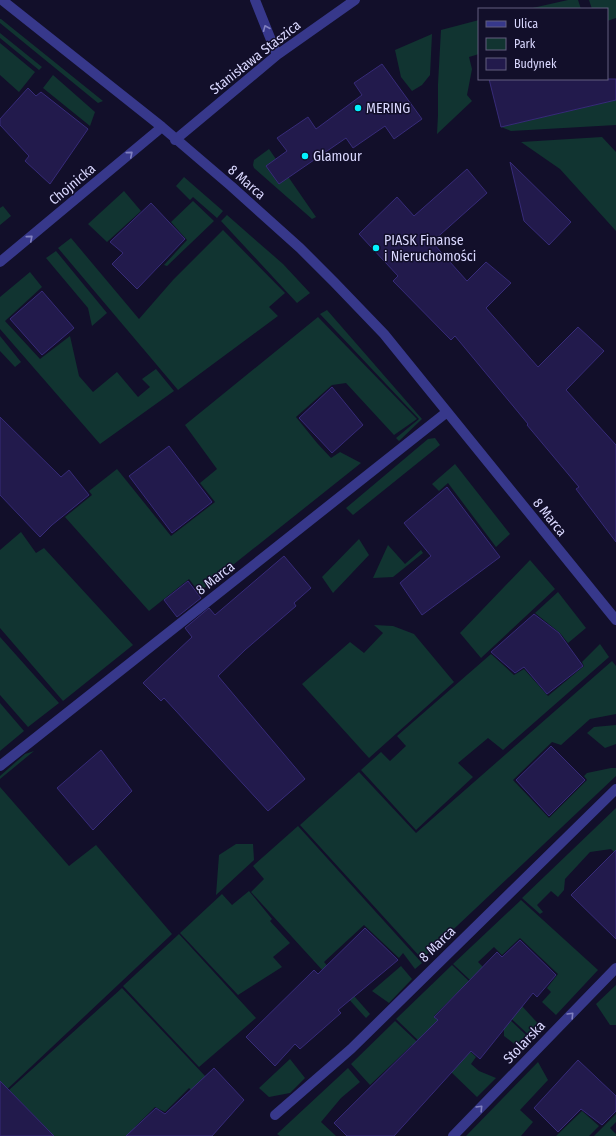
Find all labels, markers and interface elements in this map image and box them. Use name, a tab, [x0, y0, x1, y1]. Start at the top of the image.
legend	[478, 8, 608, 80]
street label: Stanisława Staszica	[206, 16, 304, 98]
text: Ulica	[514, 17, 538, 31]
one-way arrow	[262, 24, 270, 31]
text: Park	[514, 37, 536, 51]
text: Budynek	[514, 57, 557, 71]
place label: MERING	[366, 100, 410, 117]
marker: MERING	[353, 103, 363, 113]
place label: Glamour	[313, 148, 362, 165]
marker: Glamour	[300, 151, 310, 161]
one-way arrow	[125, 152, 133, 159]
street label: Chojnicka	[46, 160, 99, 209]
street label: 8 Marca	[224, 161, 269, 203]
place label: PIASK Finanse i Nieruchomości	[384, 232, 476, 265]
one-way arrow	[25, 235, 33, 242]
marker: PIASK Finanse i Nieruchomości	[371, 243, 381, 253]
street label: 8 Marca	[529, 495, 570, 540]
street label: 8 Marca	[193, 558, 238, 599]
street label: 8 Marca	[416, 923, 459, 966]
one-way arrow	[566, 1012, 573, 1020]
street label: Stolarska	[500, 1017, 549, 1067]
one-way arrow	[475, 1105, 483, 1113]

